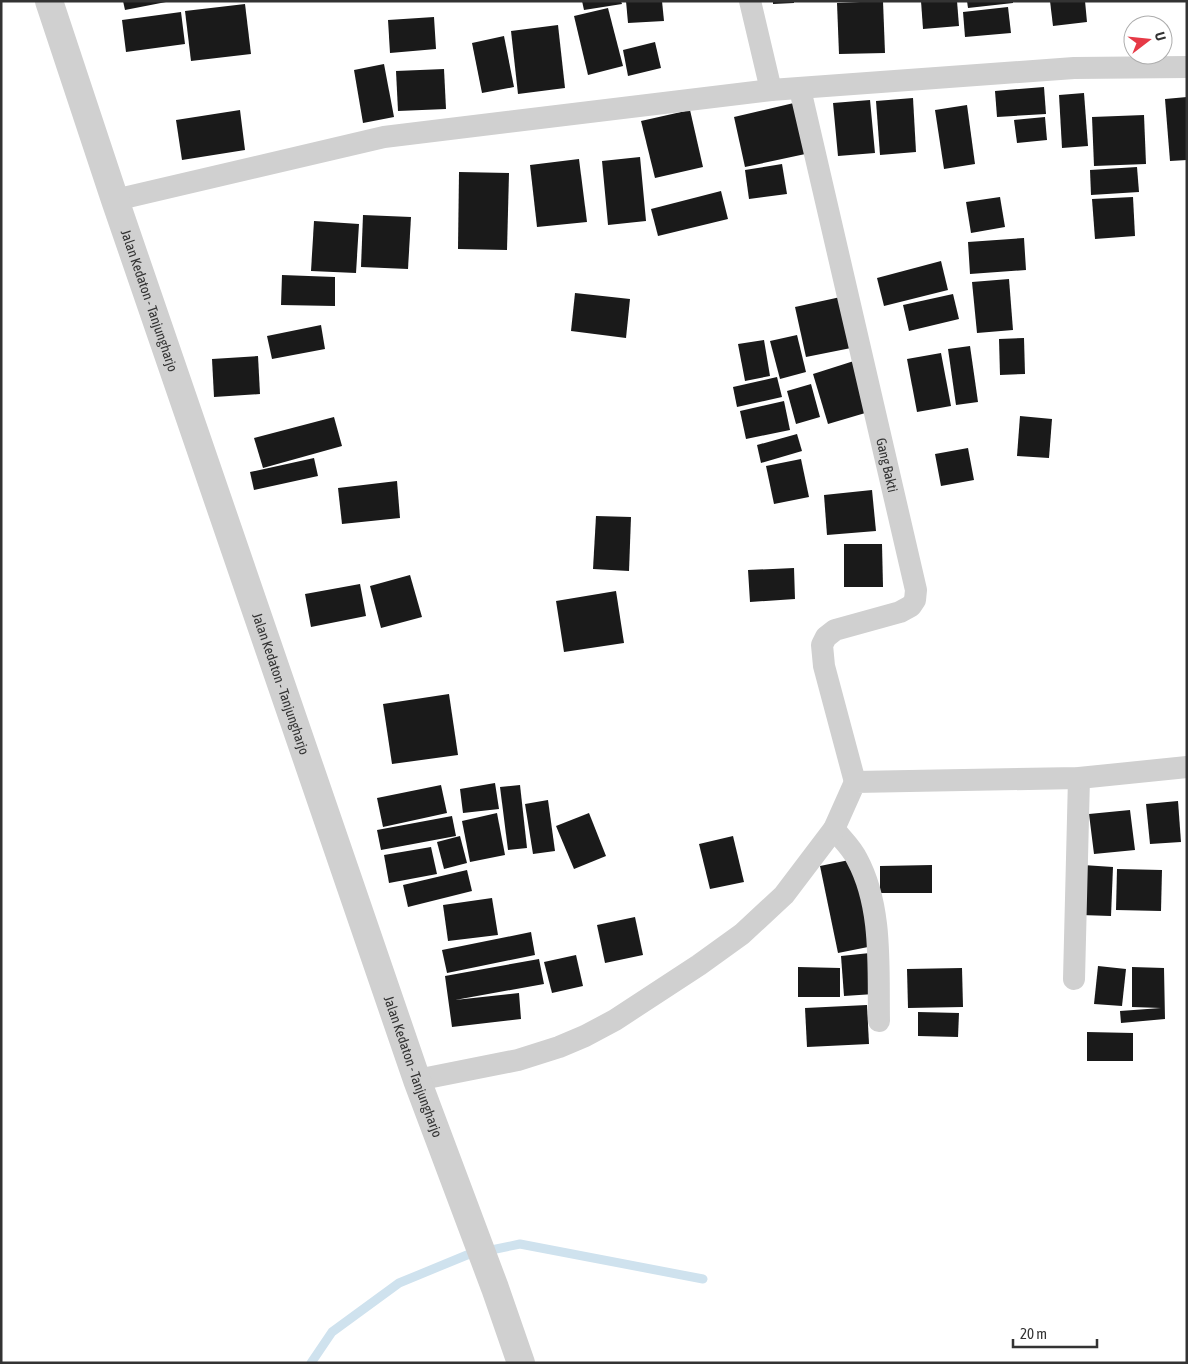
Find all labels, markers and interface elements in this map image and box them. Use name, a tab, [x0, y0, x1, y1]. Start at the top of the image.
north arrow	[1123, 15, 1173, 65]
text: U	[1152, 30, 1169, 43]
street label: Jalan Kedaton - Tanjungharjo	[118, 227, 181, 374]
street label: Gang Bakti	[873, 436, 901, 494]
street label: Jalan Kedaton - Tanjungharjo	[249, 610, 313, 757]
street label: Jalan Kedaton - Tanjungharjo	[381, 994, 446, 1140]
scale bar	[1013, 1316, 1097, 1348]
text: 20 m	[1020, 1325, 1047, 1342]

